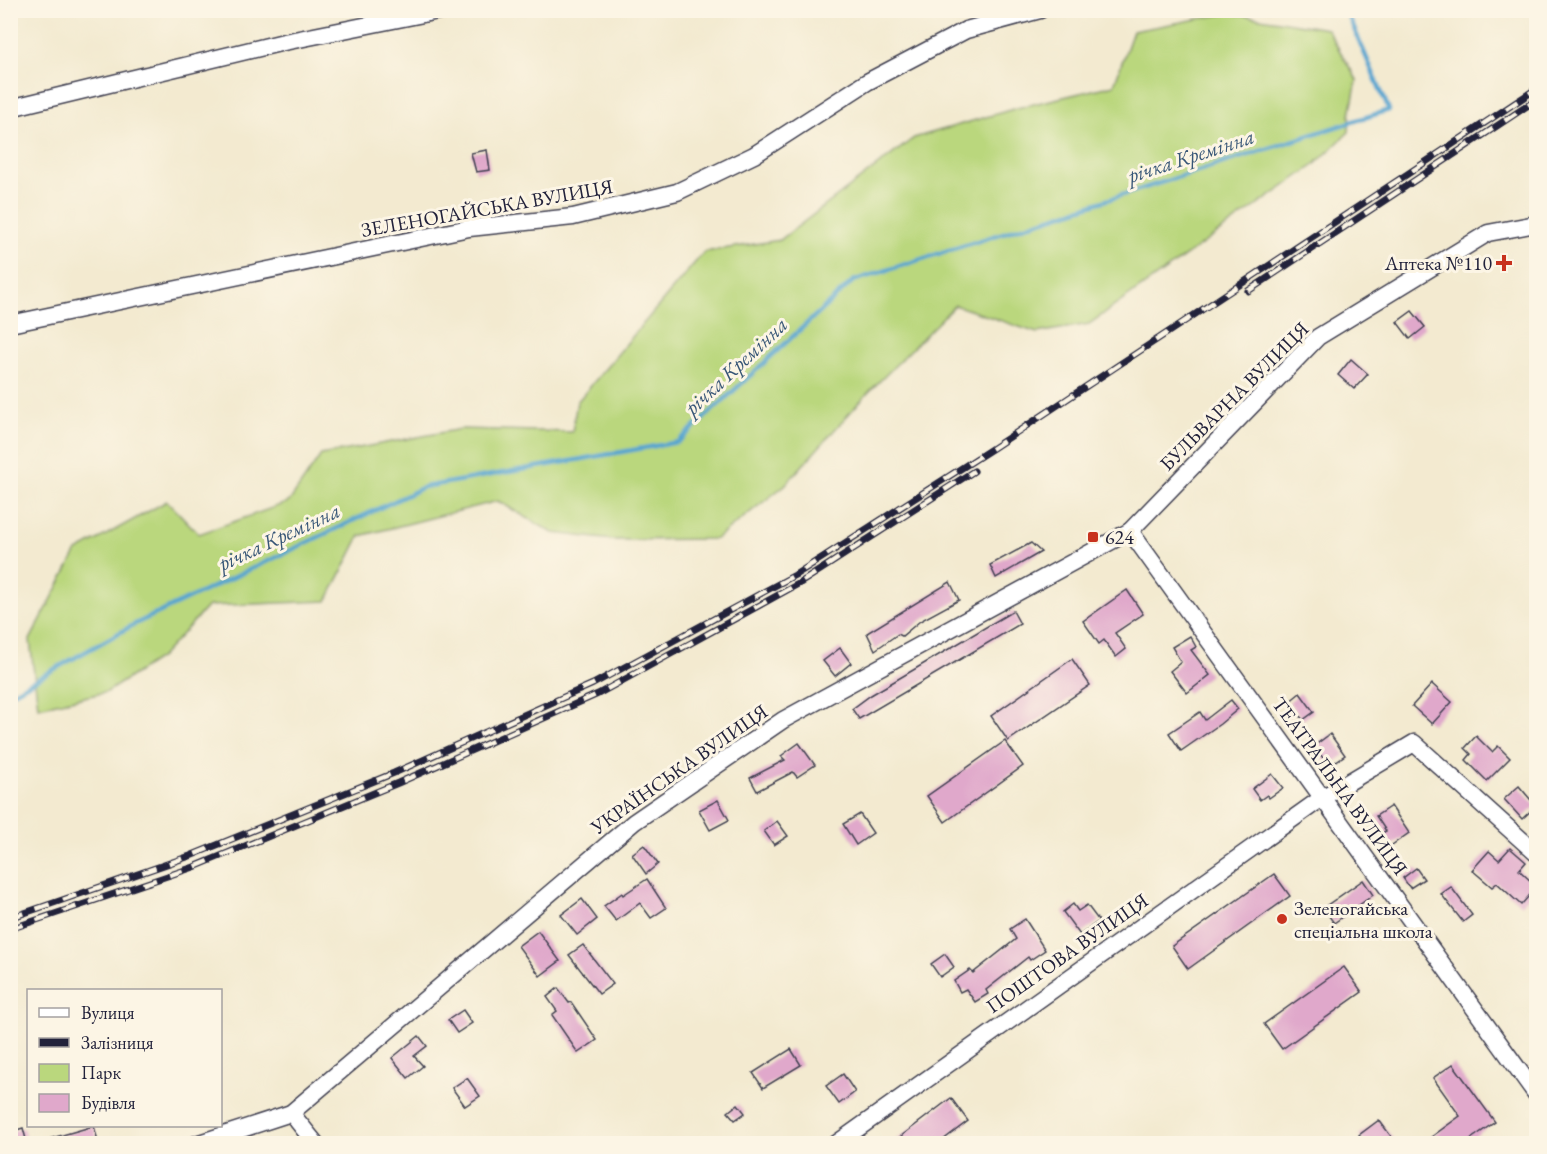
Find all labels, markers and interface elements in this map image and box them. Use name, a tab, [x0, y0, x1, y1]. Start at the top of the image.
water label: річка Кремінна	[1121, 122, 1258, 190]
street label: ЗЕЛЕНОГАЙСЬКА ВУЛИЦЯ	[359, 173, 615, 243]
place label: Аптека №110	[1384, 250, 1492, 276]
marker: Аптека №110	[1497, 256, 1511, 270]
water label: річка Кремінна	[676, 311, 793, 422]
street label: БУЛЬВАРНА ВУЛИЦЯ	[1154, 316, 1314, 476]
water label: річка Кремінна	[211, 497, 344, 578]
place label: 624	[1105, 524, 1134, 550]
marker: 624	[1086, 530, 1100, 544]
street label: ТЕАТРАЛЬНА ВУЛИЦЯ	[1266, 692, 1414, 880]
street label: УКРАЇНСЬКА ВУЛИЦЯ	[585, 698, 773, 841]
street label: ПОШТОВА ВУЛИЦЯ	[981, 887, 1153, 1019]
place label: Зеленогайська спеціальна школа	[1294, 895, 1433, 944]
marker: Зеленогайська спеціальна школа	[1275, 912, 1289, 926]
legend	[27, 989, 222, 1127]
text: Вулиця	[81, 1001, 134, 1024]
text: Залізниця	[81, 1031, 154, 1054]
text: Парк	[81, 1061, 121, 1084]
text: Будівля	[81, 1091, 136, 1114]

